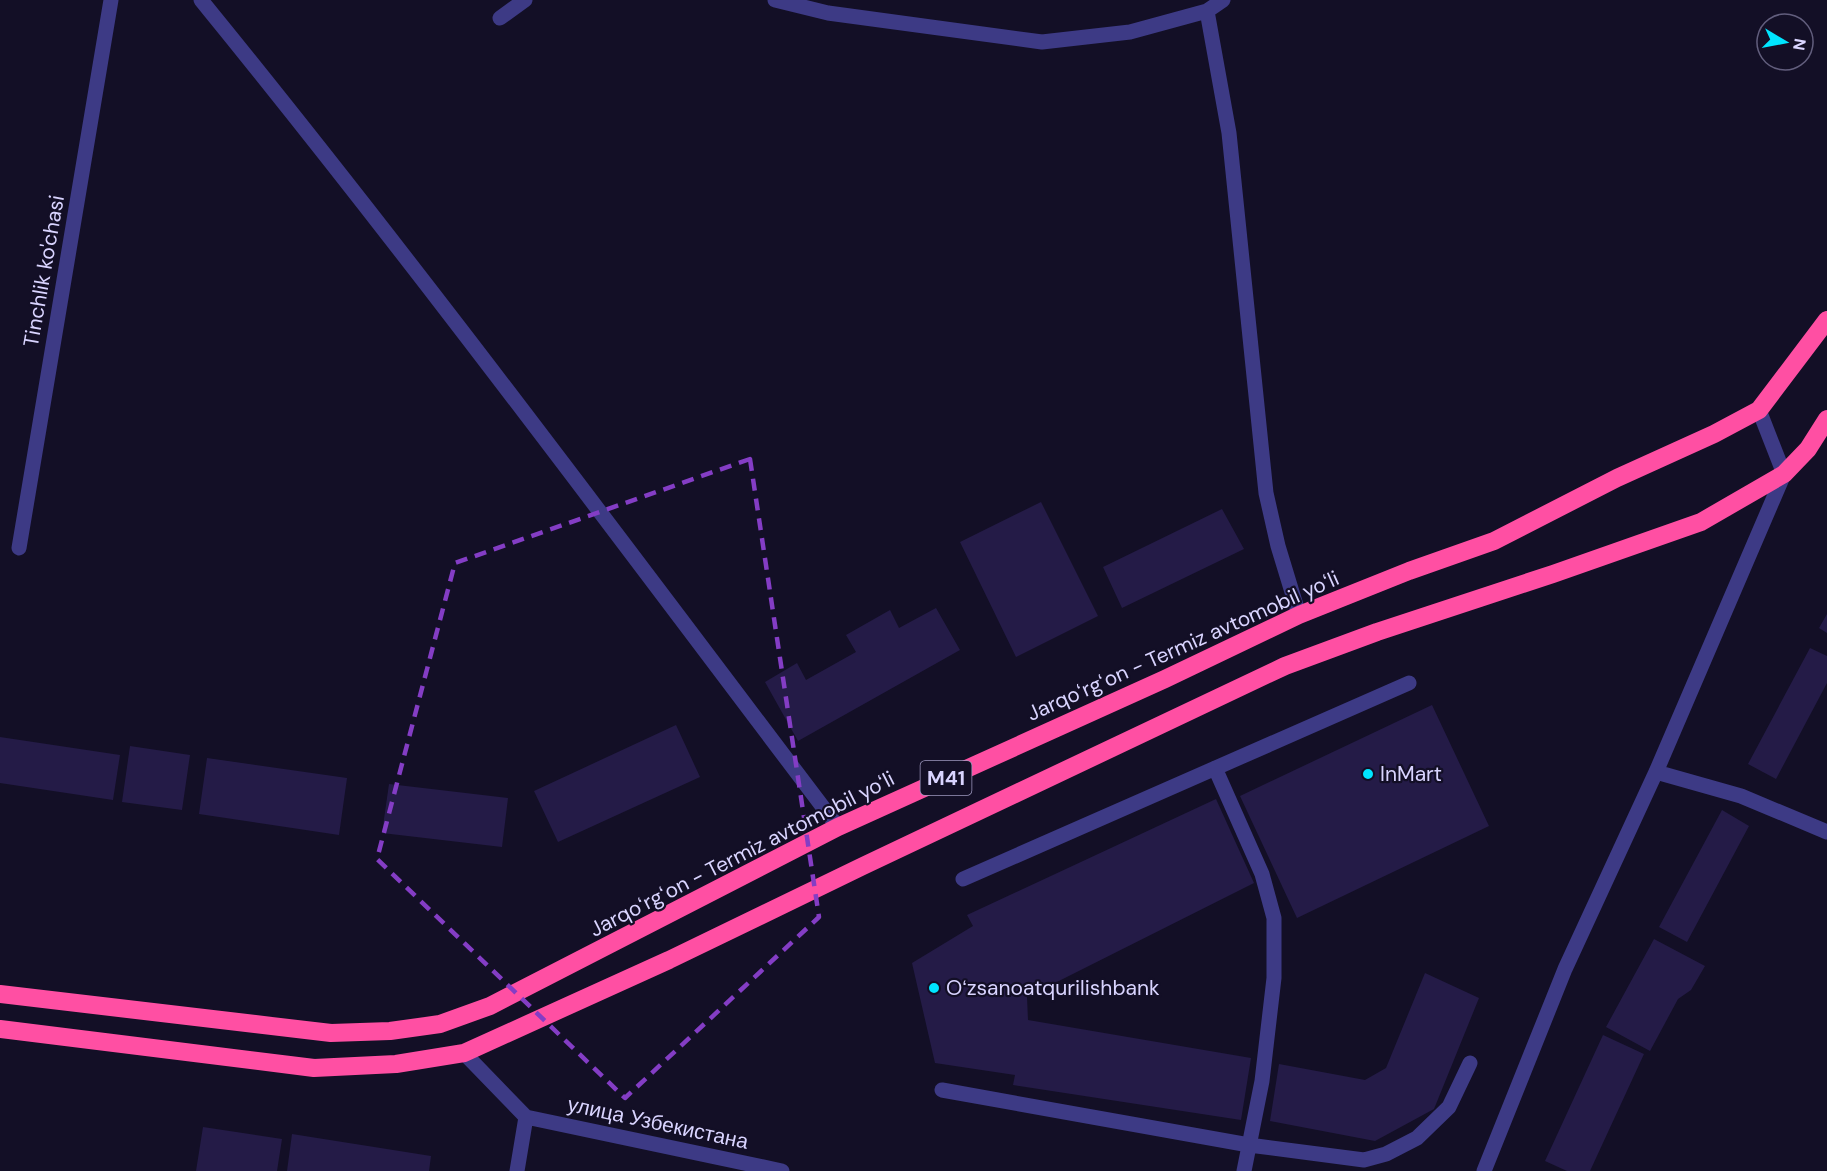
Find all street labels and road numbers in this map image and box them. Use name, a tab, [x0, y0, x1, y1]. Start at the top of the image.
street label: Tinchlik ko'chasi	[17, 193, 71, 349]
street label: Jarqoʻrgʻon - Termiz avtomobil yoʻli	[1023, 564, 1343, 728]
road number: M41	[920, 761, 972, 795]
street label: Jarqoʻrgʻon - Termiz avtomobil yoʻli	[585, 765, 899, 943]
street label: улица Узбекистана	[565, 1090, 751, 1156]

